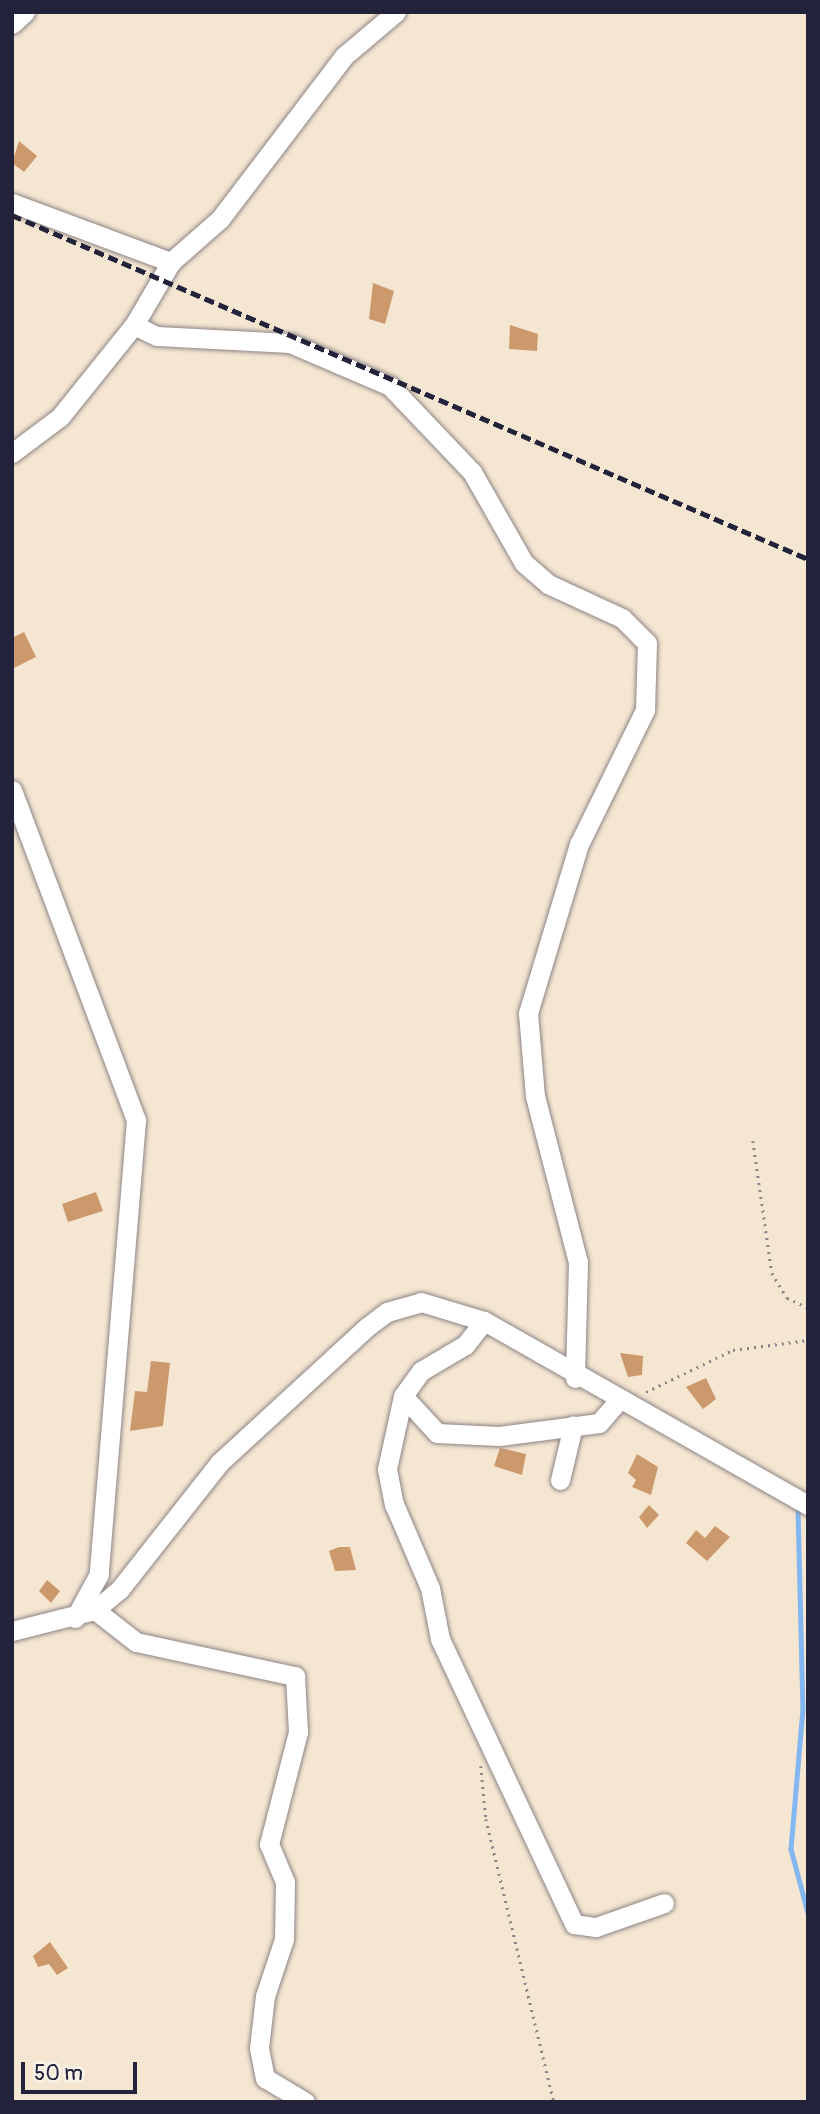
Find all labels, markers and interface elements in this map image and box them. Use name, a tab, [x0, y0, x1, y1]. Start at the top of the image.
scale bar	[24, 2048, 140, 2092]
text: 50 m	[34, 2060, 83, 2087]

